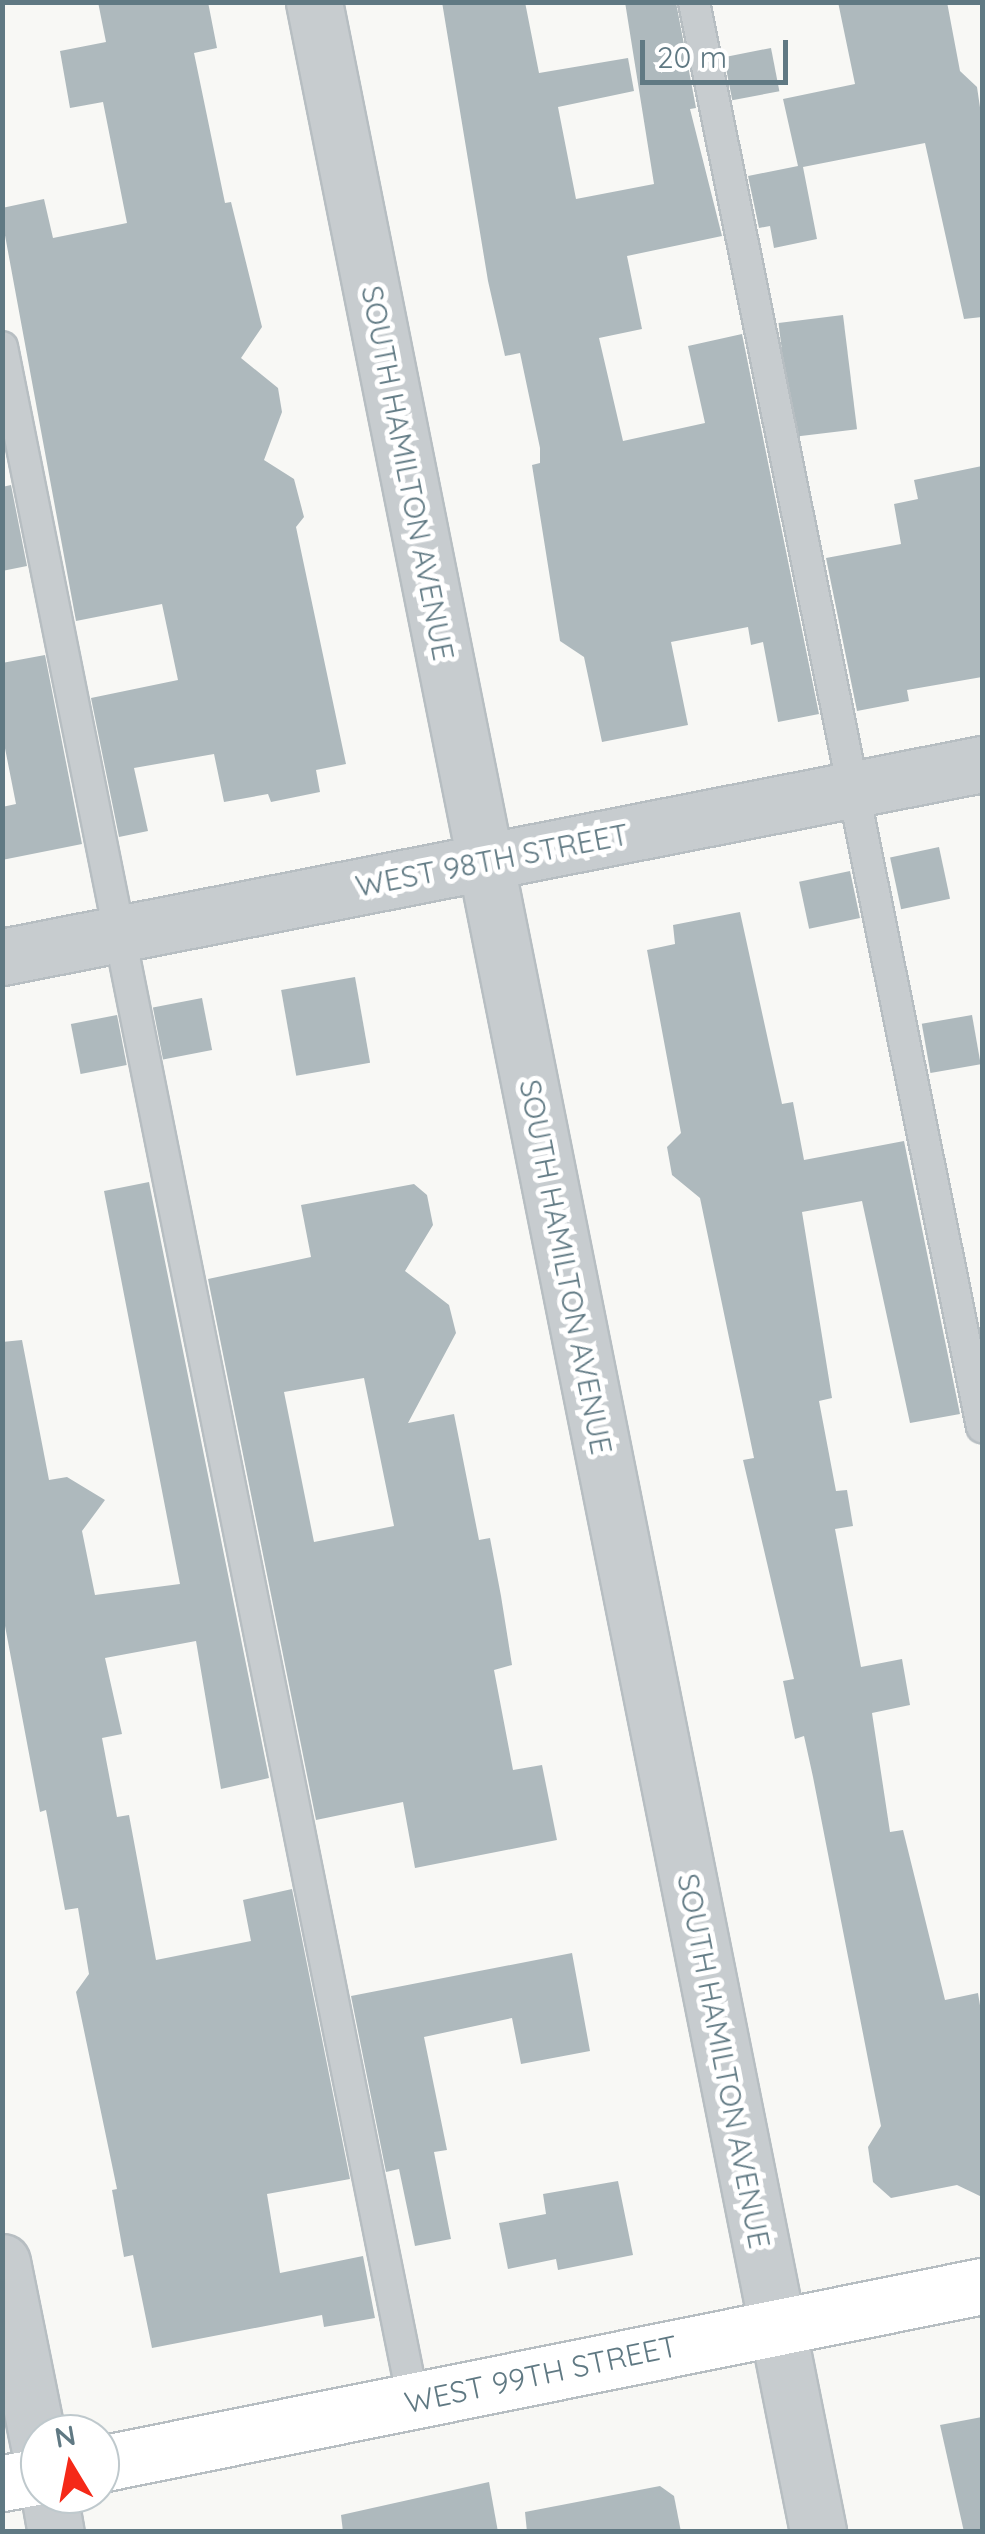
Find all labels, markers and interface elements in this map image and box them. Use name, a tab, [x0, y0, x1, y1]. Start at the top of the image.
scale bar	[645, 20, 792, 82]
text: 20 m	[657, 38, 727, 76]
street label: SOUTH HAMILTON AVENUE	[354, 283, 462, 663]
street label: WEST 98TH STREET	[352, 816, 632, 904]
street label: SOUTH HAMILTON AVENUE	[512, 1077, 620, 1457]
street label: SOUTH HAMILTON AVENUE	[670, 1871, 778, 2251]
street label: WEST 99TH STREET	[401, 2328, 681, 2420]
north arrow	[20, 2414, 120, 2514]
text: N	[52, 2417, 78, 2455]

